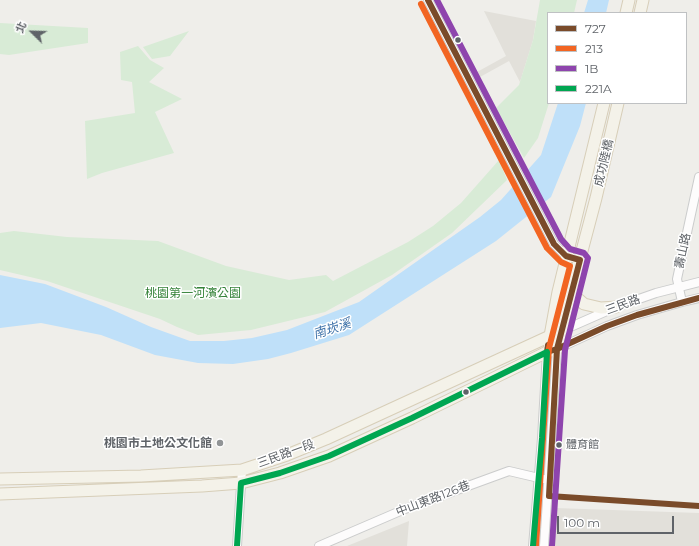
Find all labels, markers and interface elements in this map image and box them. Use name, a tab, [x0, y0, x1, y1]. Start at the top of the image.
north arrow	[12, 12, 52, 52]
legend	[547, 12, 687, 104]
text: 北	[12, 20, 30, 35]
text: 727	[585, 21, 606, 36]
unlabelled marker	[453, 35, 463, 45]
text: 213	[585, 41, 603, 56]
text: 1B	[585, 61, 598, 76]
text: 221A	[585, 81, 612, 96]
street label: 成功陸橋	[592, 138, 616, 188]
street label: 壽山路	[672, 232, 694, 270]
park label: 桃園第一河濱公園	[145, 286, 241, 300]
street label: 三民路	[604, 292, 642, 318]
water label: 南崁溪	[311, 316, 353, 342]
unlabelled marker	[461, 387, 471, 397]
place label: 桃園市土地公文化館	[104, 436, 212, 450]
street label: 三民路一段	[255, 437, 317, 471]
marker: 桃園市土地公文化館	[215, 438, 225, 448]
place label: 體育館	[566, 438, 599, 452]
marker: 體育館	[554, 440, 564, 450]
street label: 中山東路126巷	[394, 478, 472, 520]
scale bar	[559, 508, 676, 534]
text: 100 m	[564, 515, 600, 530]

